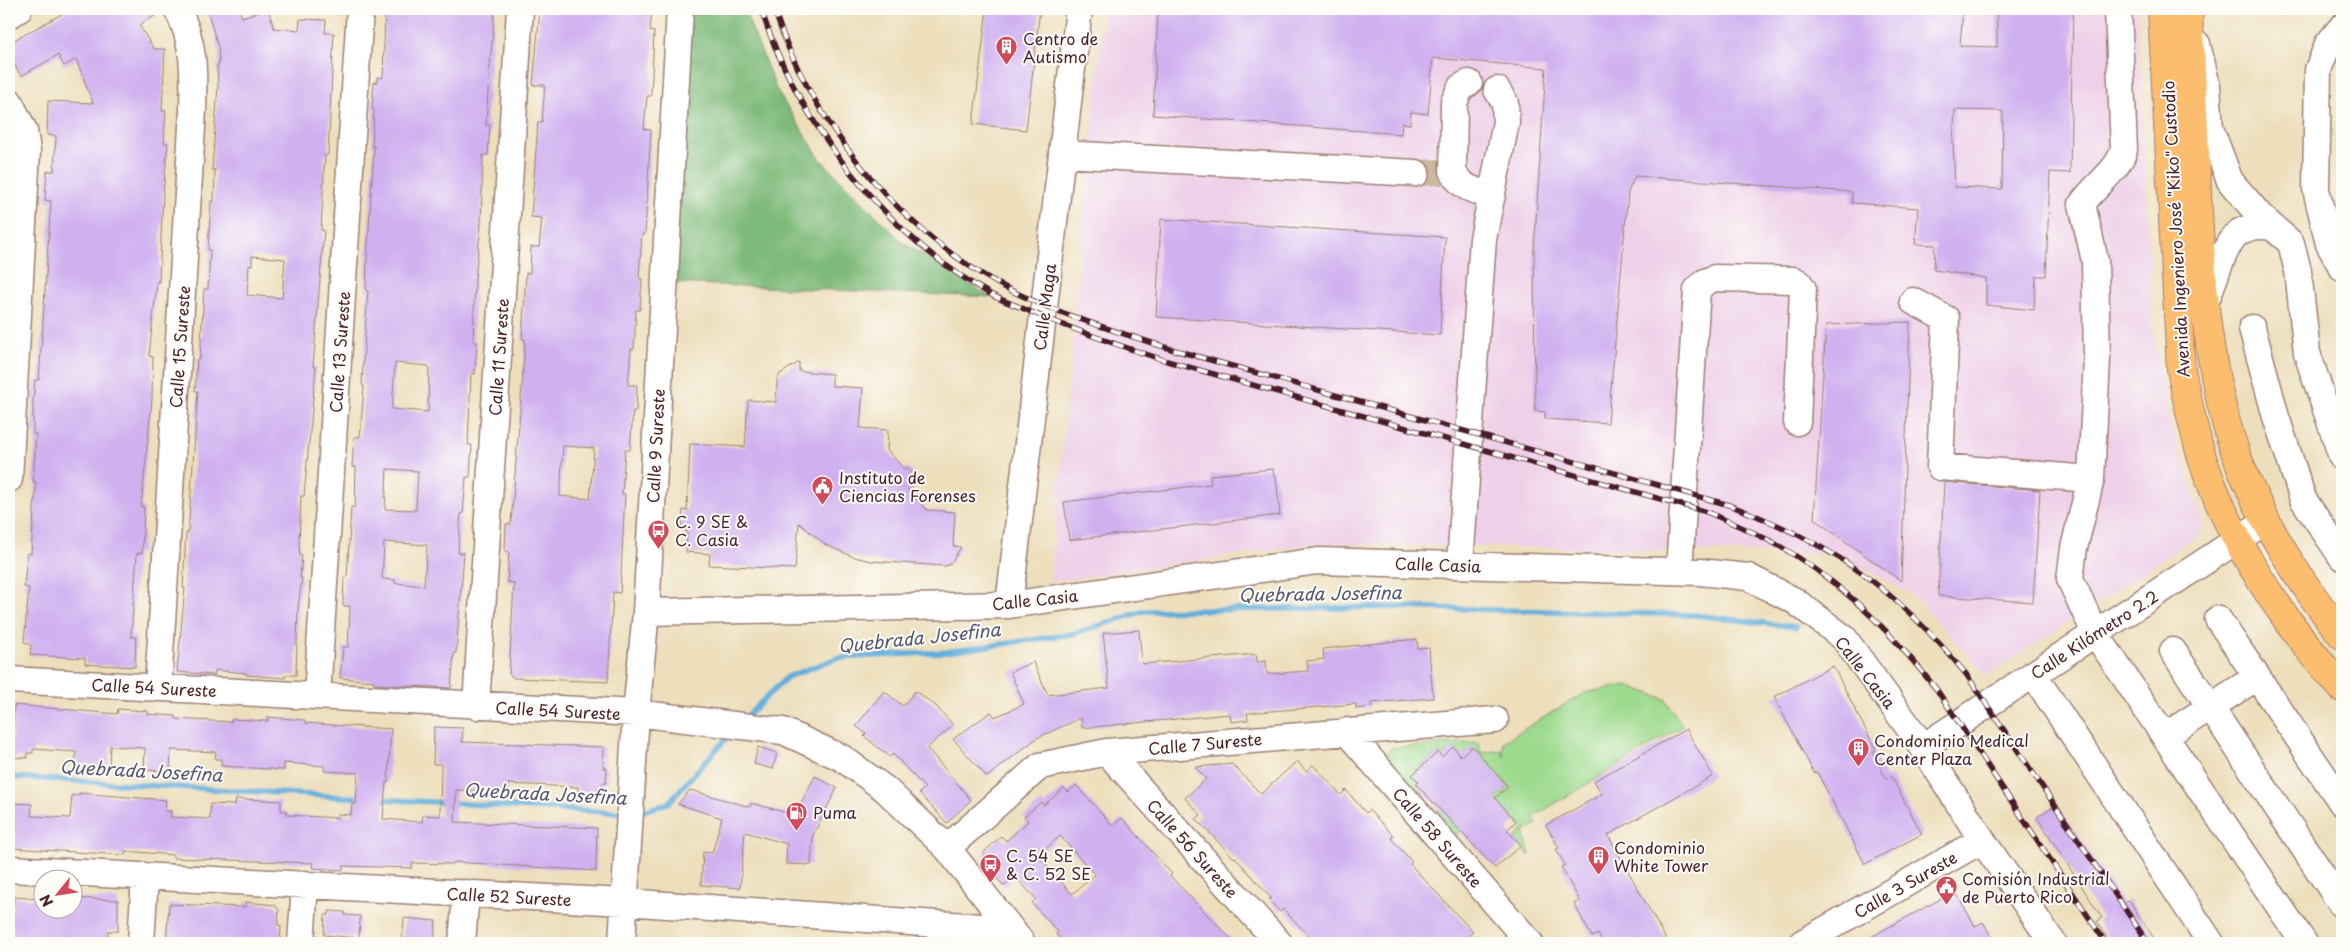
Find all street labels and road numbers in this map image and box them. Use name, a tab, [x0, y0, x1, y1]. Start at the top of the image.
street label: Avenida Ingeniero José "Kiko" Custodio	[2155, 80, 2195, 378]
street label: Calle Maga	[1027, 262, 1061, 352]
street label: Calle 15 Sureste	[163, 285, 195, 409]
street label: Calle 13 Sureste	[323, 290, 355, 414]
street label: Calle 11 Sureste	[482, 297, 514, 417]
street label: Calle 9 Sureste	[640, 388, 670, 504]
street label: Calle Casia	[1394, 550, 1482, 578]
street label: Calle Casia	[991, 583, 1079, 615]
street label: Calle Kilómetro 2.2	[2025, 584, 2163, 684]
street label: Calle Casia	[1830, 631, 1902, 714]
street label: Calle 54 Sureste	[91, 672, 217, 702]
street label: Calle 54 Sureste	[495, 695, 621, 725]
street label: Calle 7 Sureste	[1147, 726, 1263, 760]
street label: Calle 58 Sureste	[1388, 782, 1488, 892]
street label: Calle 56 Sureste	[1142, 793, 1244, 903]
street label: Calle 3 Sureste	[1849, 845, 1961, 923]
street label: Calle 52 Sureste	[446, 881, 572, 911]

